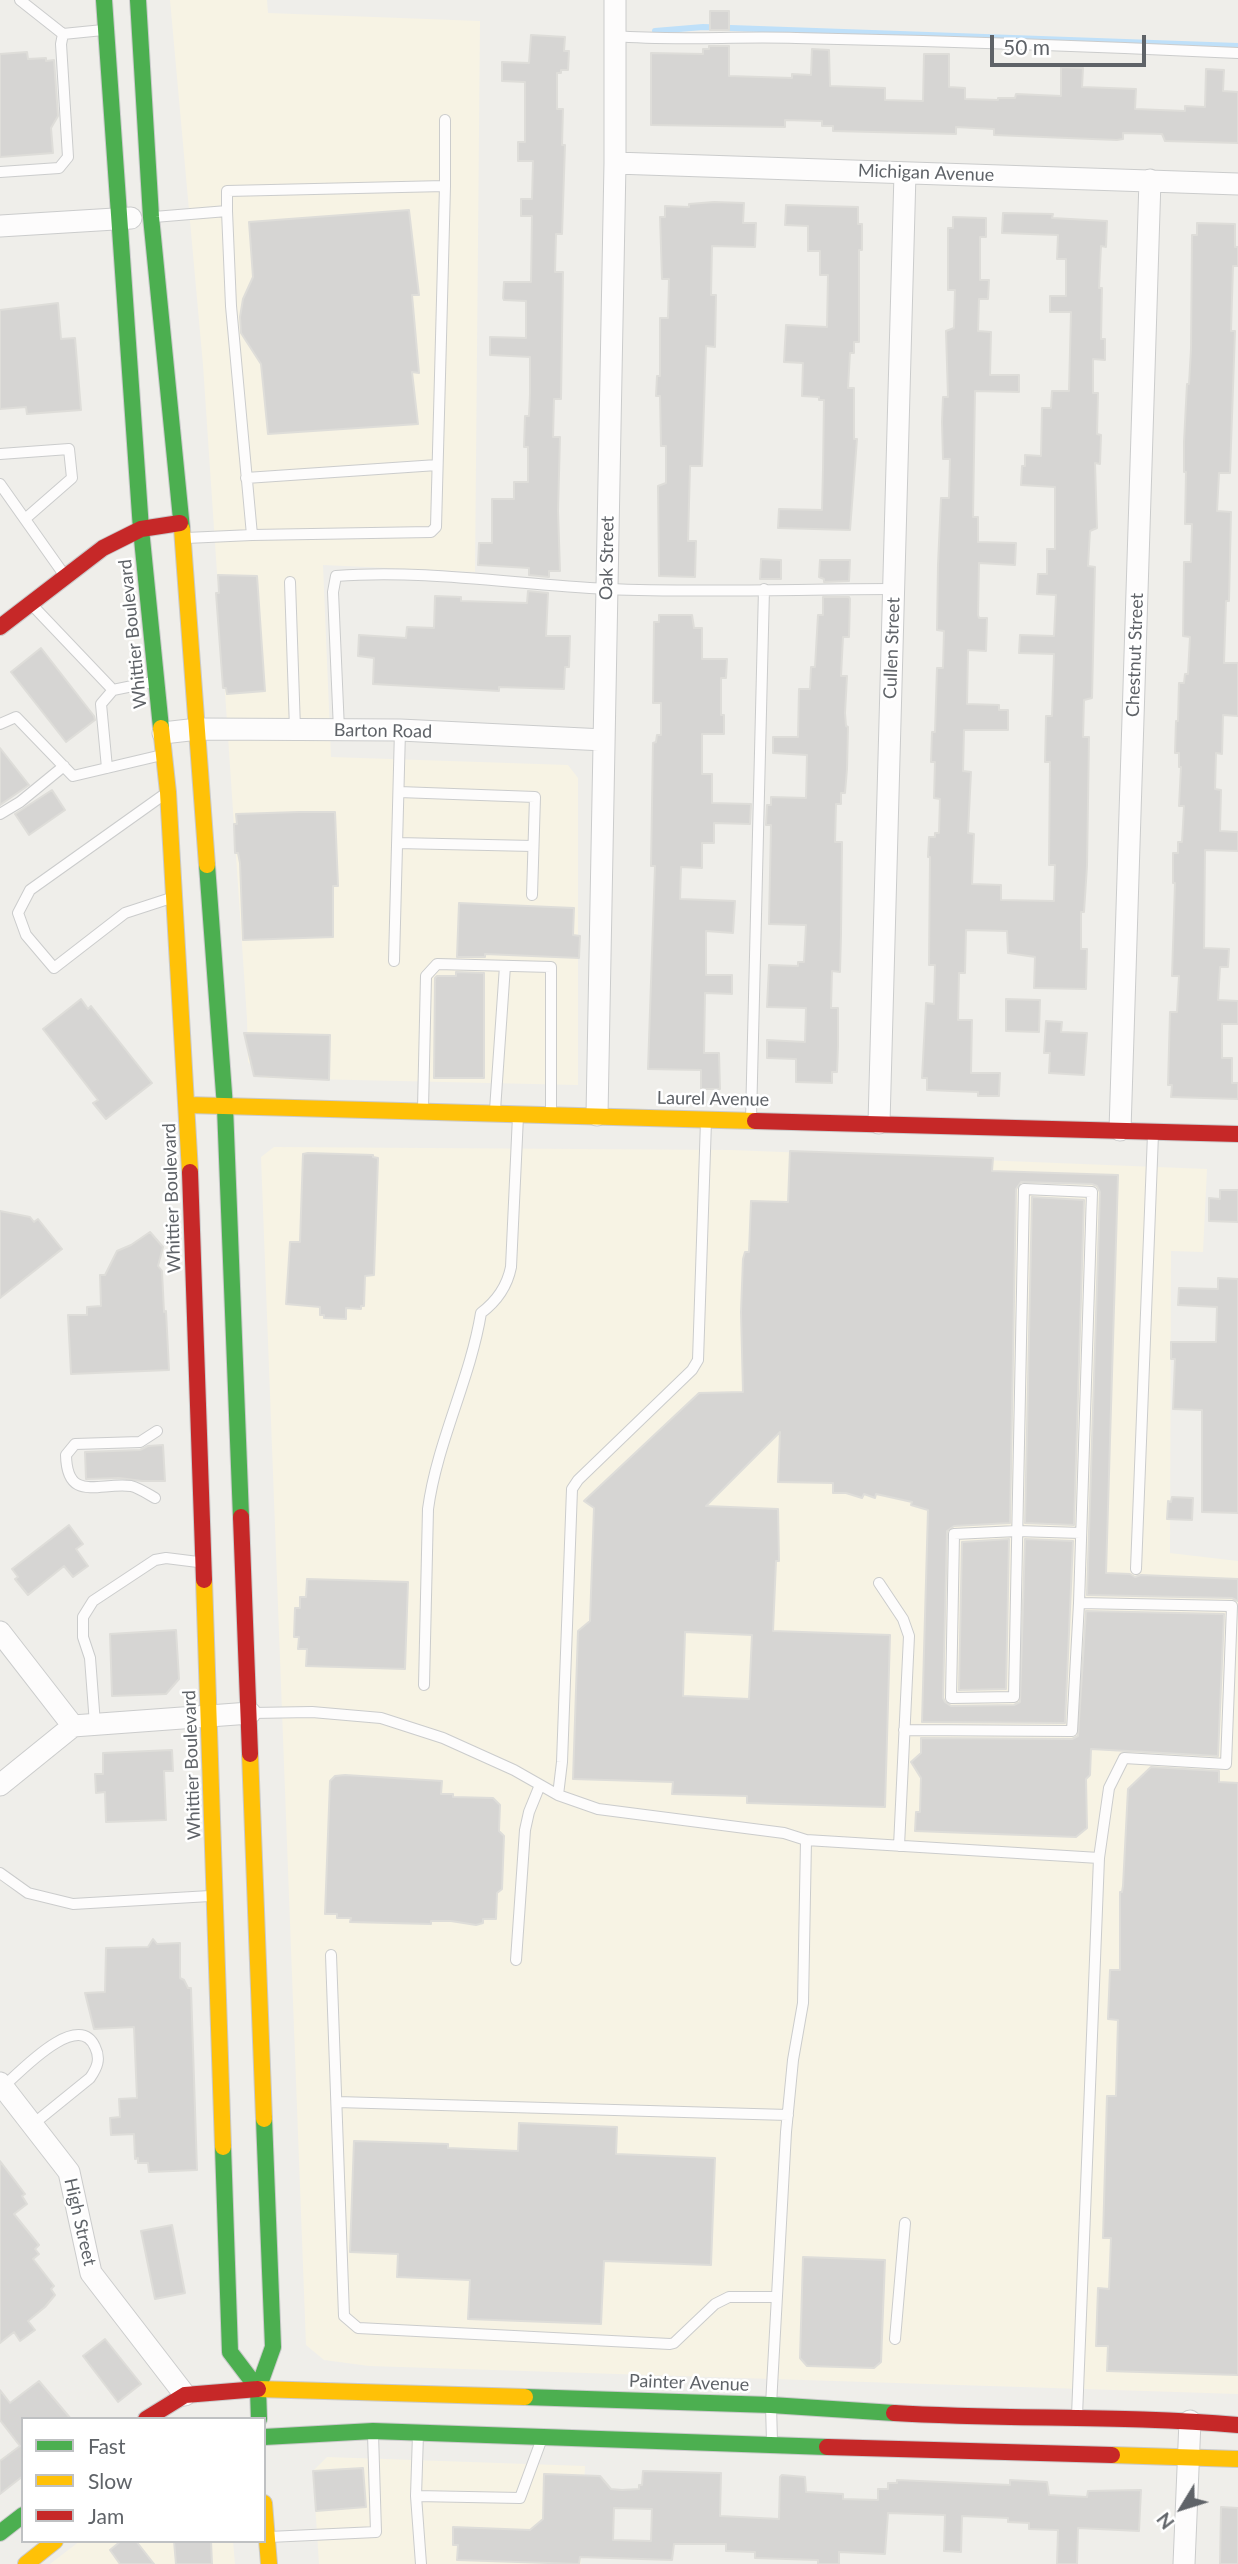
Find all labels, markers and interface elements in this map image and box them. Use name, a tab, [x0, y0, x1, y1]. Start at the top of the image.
scale bar	[993, 21, 1149, 65]
text: 50 m	[1003, 34, 1050, 59]
street label: Michigan Avenue	[857, 160, 995, 186]
street label: Oak Street	[595, 516, 619, 600]
street label: Whittier Boulevard	[114, 558, 152, 710]
street label: Chestnut Street	[1122, 592, 1148, 718]
street label: Cullen Street	[879, 597, 905, 699]
street label: Barton Road	[334, 719, 432, 743]
street label: Laurel Avenue	[657, 1087, 769, 1111]
street label: Whittier Boulevard	[159, 1123, 185, 1273]
street label: Whittier Boulevard	[179, 1690, 205, 1840]
street label: High Street	[59, 2176, 101, 2268]
street label: Painter Avenue	[628, 2370, 750, 2396]
legend	[21, 2417, 266, 2543]
text: Fast	[88, 2433, 125, 2458]
text: Slow	[88, 2468, 132, 2493]
north arrow	[1147, 2473, 1217, 2543]
text: Jam	[88, 2503, 124, 2528]
text: N	[1151, 2508, 1179, 2534]

